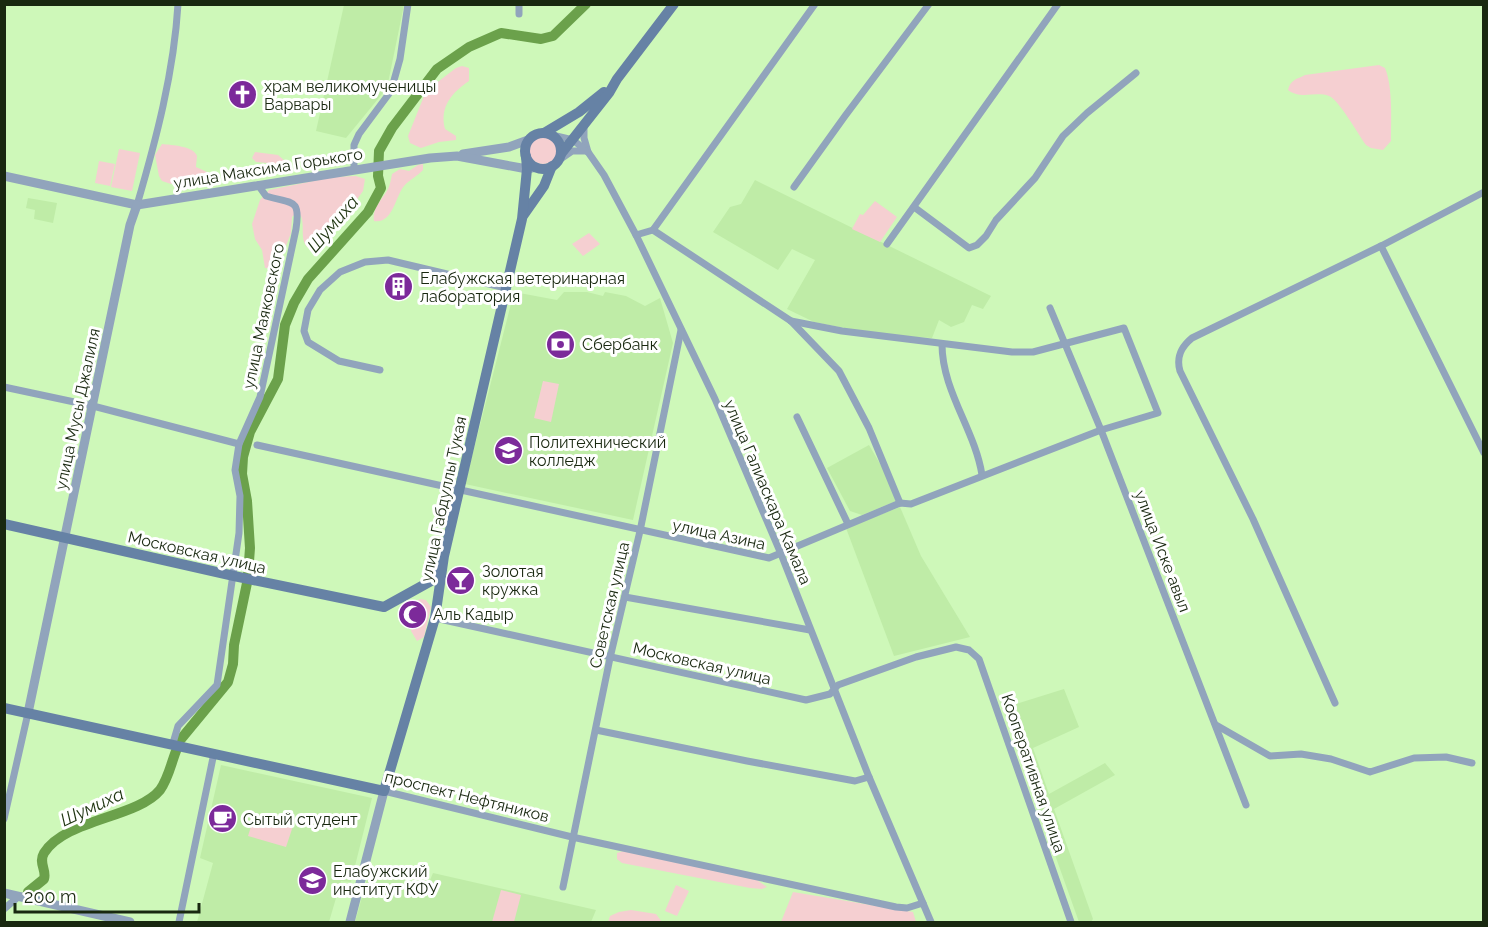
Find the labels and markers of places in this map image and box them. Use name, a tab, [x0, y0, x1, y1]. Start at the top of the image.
place label: храм великомученицы Варвары	[264, 77, 436, 114]
church icon: храм великомученицы Варвары	[227, 79, 259, 111]
place label: Елабужская ветеринарная лаборатория	[420, 269, 625, 306]
building icon: Елабужская ветеринарная лаборатория	[383, 271, 415, 303]
bank icon: Сбербанк	[545, 328, 577, 360]
place label: Сбербанк	[582, 335, 658, 354]
place label: Политехнический колледж	[529, 433, 666, 470]
school or university icon: Политехнический колледж	[492, 435, 524, 467]
place label: Золотая кружка	[482, 562, 543, 599]
bar icon: Золотая кружка	[445, 564, 477, 596]
mosque icon: Аль Кадыр	[396, 598, 428, 630]
place label: Аль Кадыр	[433, 605, 514, 624]
cafe icon: Сытый студент	[206, 803, 238, 835]
place label: Сытый студент	[243, 810, 358, 829]
place label: Елабужский институт КФУ	[333, 862, 438, 899]
school or university icon: Елабужский институт КФУ	[296, 864, 328, 896]

